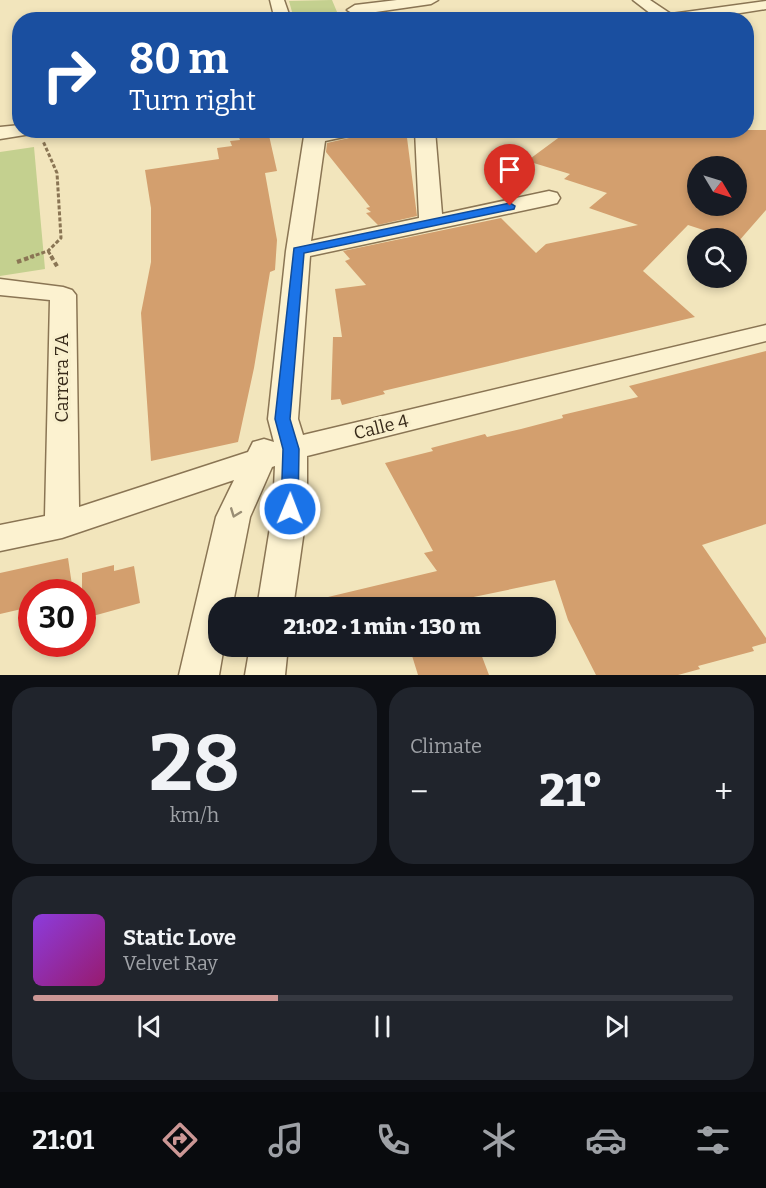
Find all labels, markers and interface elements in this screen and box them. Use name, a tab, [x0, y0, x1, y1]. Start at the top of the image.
text: 80 m	[129, 34, 229, 84]
icon: right	[30, 36, 108, 114]
text: Turn right	[129, 85, 256, 117]
pin	[484, 144, 535, 206]
icon: arrive	[493, 153, 526, 186]
north arrow	[687, 156, 747, 216]
map controls	[687, 156, 747, 288]
button: search	[687, 228, 747, 288]
street label: Carrera 7A	[51, 333, 73, 422]
street label: Calle 4	[351, 410, 411, 444]
position arrow	[258, 477, 322, 541]
one-way arrow	[230, 507, 242, 518]
speed limit sign: 30	[18, 579, 96, 657]
text: 21:02 · 1 min · 130 m	[284, 613, 480, 640]
text: 28	[149, 717, 240, 811]
text: Climate	[410, 734, 482, 758]
text: 21°	[539, 764, 603, 818]
text: −	[410, 772, 428, 812]
text: +	[714, 772, 733, 812]
text: km/h	[170, 803, 219, 827]
text: Static Love	[123, 924, 236, 951]
text: Velvet Ray	[123, 951, 218, 975]
icon: previous	[133, 1010, 166, 1043]
icon: pause	[366, 1010, 399, 1043]
icon: next	[600, 1010, 633, 1043]
icon: directions	[159, 1119, 201, 1161]
icon: music	[265, 1119, 307, 1161]
icon: phone	[372, 1119, 414, 1161]
icon: climate	[478, 1119, 520, 1161]
icon: car	[585, 1119, 627, 1161]
icon: filters	[692, 1119, 734, 1161]
text: 21:01	[32, 1124, 94, 1156]

